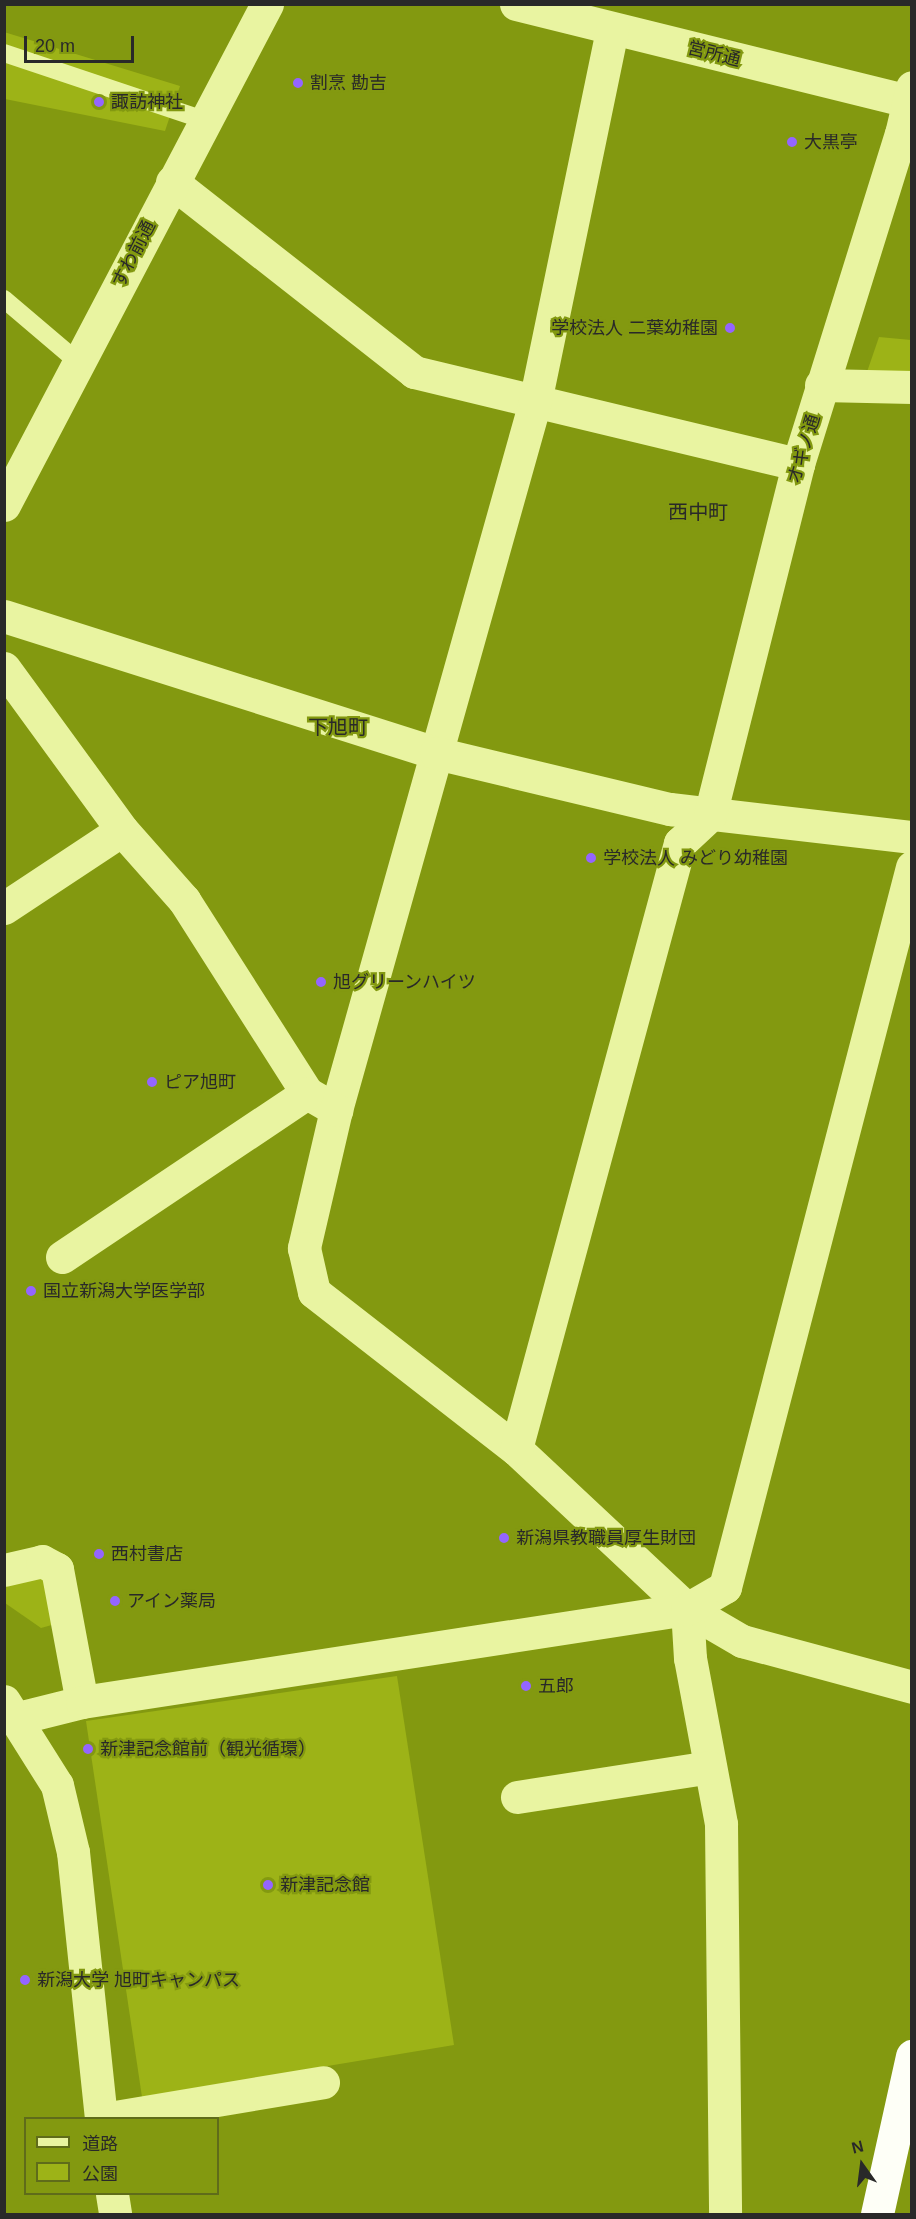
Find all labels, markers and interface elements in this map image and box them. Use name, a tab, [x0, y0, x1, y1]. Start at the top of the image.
scale bar	[27, 24, 136, 62]
text: 20 m	[35, 36, 75, 56]
street label: 営所通	[685, 37, 743, 71]
place label: 割烹 勘吉	[310, 72, 387, 94]
marker: 割烹 勘吉	[291, 76, 305, 90]
place label: 諏訪神社	[111, 91, 183, 113]
marker: 諏訪神社	[92, 95, 106, 109]
place label: 大黒亭	[804, 131, 858, 153]
marker: 大黒亭	[785, 135, 799, 149]
street label: すわ前通	[108, 217, 160, 291]
place label: 学校法人 二葉幼稚園	[551, 317, 718, 339]
marker: 学校法人 二葉幼稚園	[723, 321, 737, 335]
street label: オギノ通	[783, 411, 825, 487]
district label: 西中町	[668, 500, 728, 524]
district label: 下旭町	[308, 715, 368, 739]
place label: 学校法人 みどり幼稚園	[603, 847, 788, 869]
marker: 学校法人 みどり幼稚園	[584, 851, 598, 865]
place label: 旭グリーンハイツ	[333, 971, 477, 993]
marker: 旭グリーンハイツ	[314, 975, 328, 989]
place label: ピア旭町	[164, 1071, 236, 1093]
marker: ピア旭町	[145, 1075, 159, 1089]
place label: 国立新潟大学医学部	[43, 1280, 205, 1302]
marker: 国立新潟大学医学部	[24, 1284, 38, 1298]
place label: 新潟県教職員厚生財団	[516, 1527, 696, 1549]
marker: 新潟県教職員厚生財団	[497, 1531, 511, 1545]
place label: 西村書店	[111, 1543, 183, 1565]
marker: 西村書店	[92, 1547, 106, 1561]
place label: アイン薬局	[127, 1590, 217, 1612]
marker: アイン薬局	[108, 1594, 122, 1608]
place label: 五郎	[538, 1675, 574, 1697]
marker: 五郎	[519, 1679, 533, 1693]
place label: 新津記念館前（観光循環）	[100, 1738, 316, 1760]
marker: 新津記念館前（観光循環）	[81, 1742, 95, 1756]
place label: 新津記念館	[280, 1874, 370, 1896]
marker: 新津記念館	[261, 1878, 275, 1892]
place label: 新潟大学 旭町キャンパス	[37, 1969, 240, 1991]
marker: 新潟大学 旭町キャンパス	[18, 1973, 32, 1987]
legend	[24, 2117, 219, 2195]
text: 道路	[82, 2134, 118, 2154]
north arrow	[832, 2135, 892, 2195]
text: N	[850, 2137, 865, 2157]
text: 公園	[82, 2164, 118, 2184]

